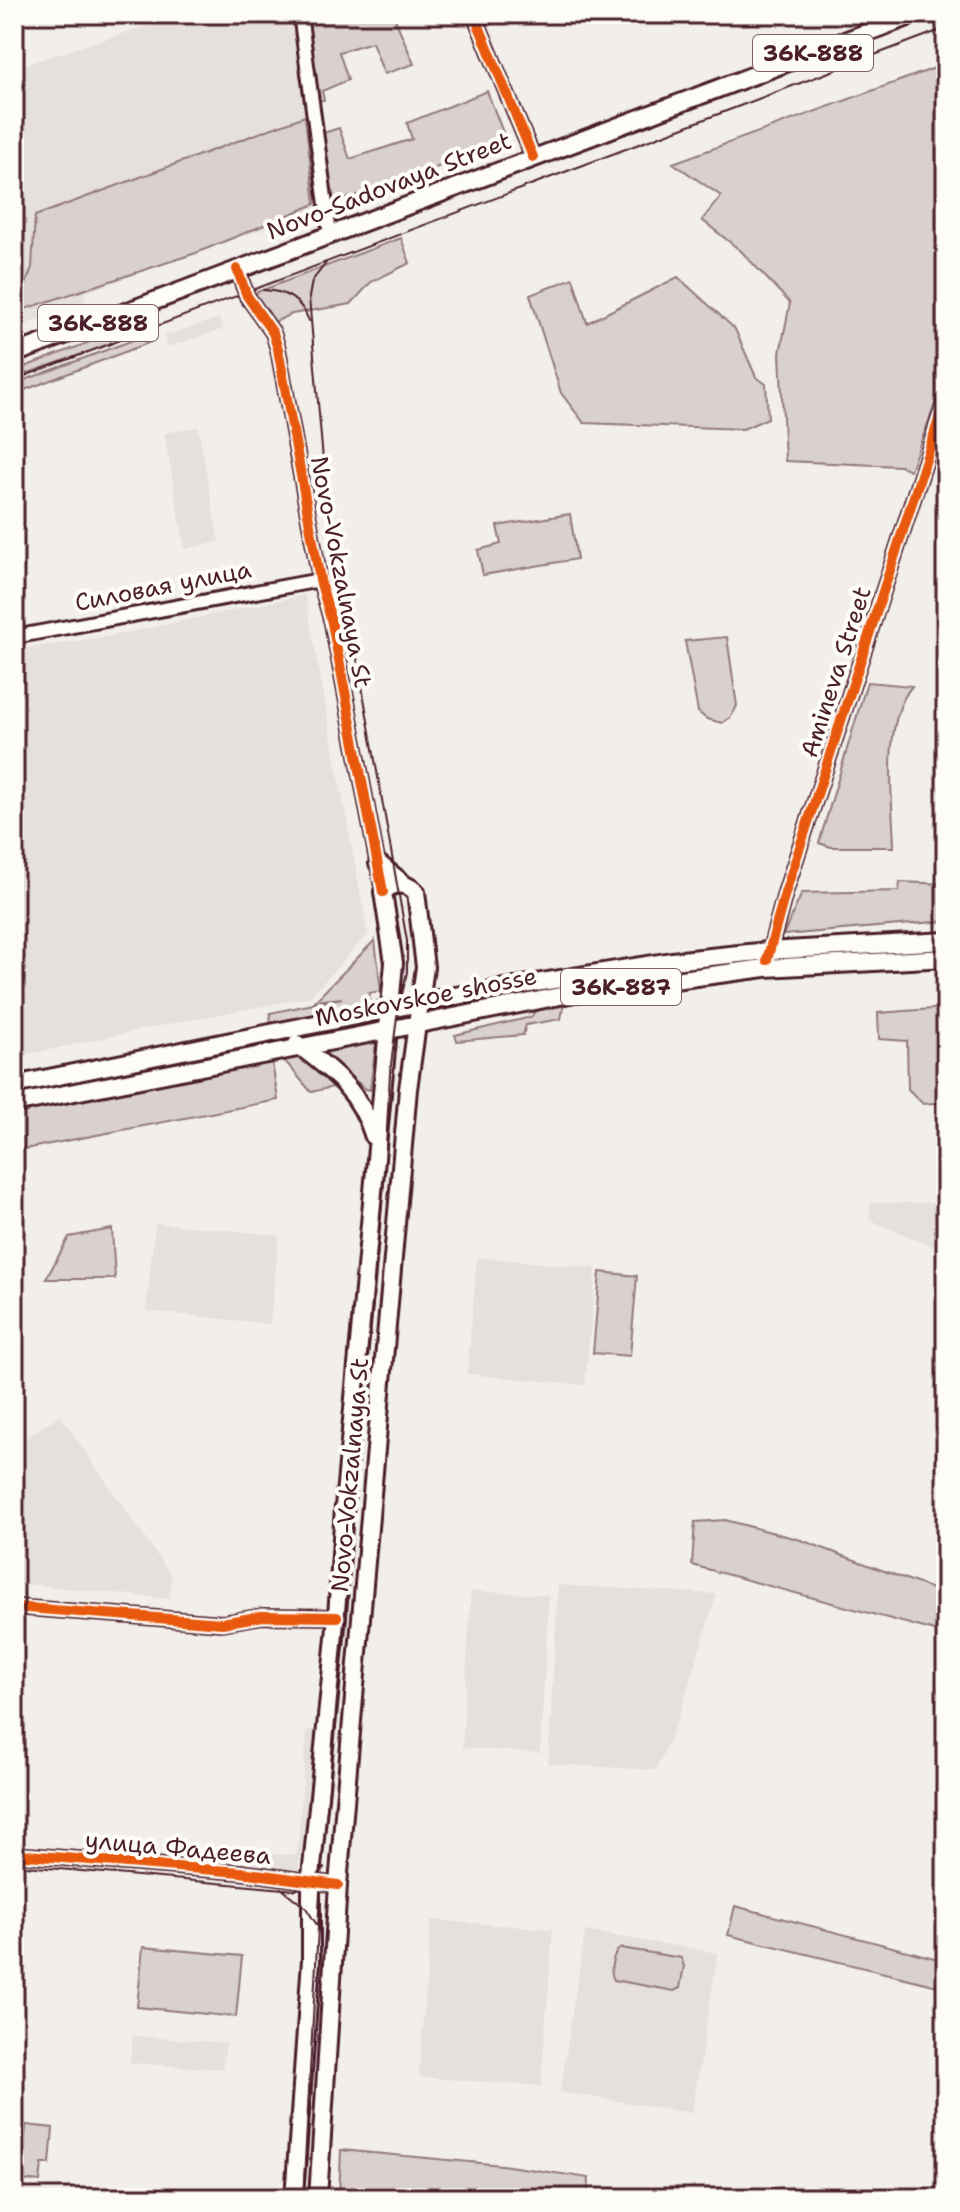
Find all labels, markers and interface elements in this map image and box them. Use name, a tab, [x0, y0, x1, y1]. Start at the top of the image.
road number: 36К-888	[753, 35, 873, 71]
street label: Novo-Sadovaya Street	[262, 125, 516, 247]
road number: 36К-888	[38, 305, 158, 341]
street label: Novo-Vokzalnaya St	[303, 453, 379, 691]
street label: Силовая улица	[72, 553, 254, 619]
street label: Amineva Street	[793, 582, 879, 762]
street label: Moskovskoe shosse	[312, 960, 540, 1034]
road number: 36К-887	[561, 969, 681, 1005]
street label: Novo-Vokzalnaya St	[324, 1356, 376, 1594]
street label: улица Фадеева	[84, 1824, 272, 1872]

